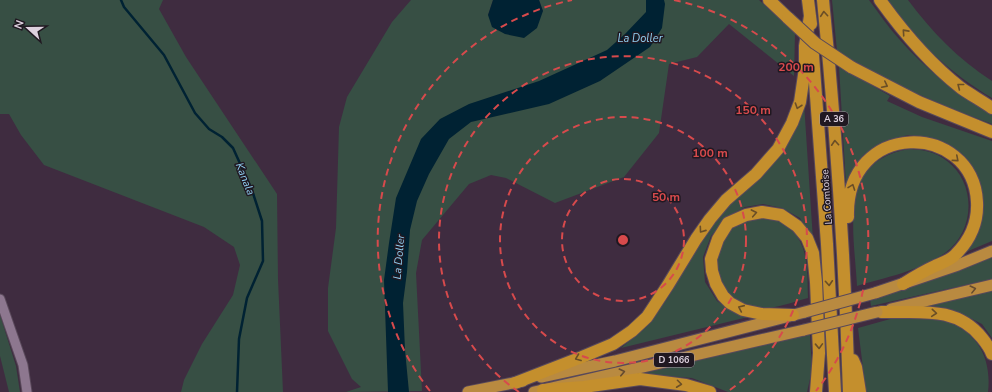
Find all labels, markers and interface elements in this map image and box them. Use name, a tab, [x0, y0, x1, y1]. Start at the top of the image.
north arrow	[8, 8, 48, 48]
one-way arrow	[820, 11, 829, 17]
text: N	[11, 18, 28, 31]
one-way arrow	[903, 30, 910, 37]
water label: La Doller	[617, 31, 664, 46]
text: 200 m	[778, 59, 814, 75]
one-way arrow	[881, 80, 888, 88]
one-way arrow	[958, 84, 965, 91]
text: 150 m	[735, 102, 771, 118]
one-way arrow	[794, 103, 803, 110]
road number: A 36	[820, 112, 848, 126]
one-way arrow	[831, 140, 840, 146]
text: 100 m	[692, 145, 728, 161]
one-way arrow	[951, 154, 959, 162]
water label: Kanala	[232, 160, 258, 198]
street label: La Comtoise	[818, 169, 836, 225]
one-way arrow	[847, 184, 855, 191]
text: 50 m	[652, 189, 680, 205]
one-way arrow	[751, 210, 757, 218]
one-way arrow	[700, 225, 707, 232]
water label: La Doller	[390, 233, 409, 280]
centre of rings	[616, 233, 630, 247]
one-way arrow	[825, 280, 834, 286]
one-way arrow	[970, 286, 976, 294]
one-way arrow	[738, 305, 745, 313]
one-way arrow	[930, 308, 937, 317]
one-way arrow	[815, 343, 823, 349]
road number: D 1066	[654, 353, 694, 367]
one-way arrow	[575, 354, 582, 362]
one-way arrow	[619, 368, 625, 376]
one-way arrow	[676, 379, 682, 388]

